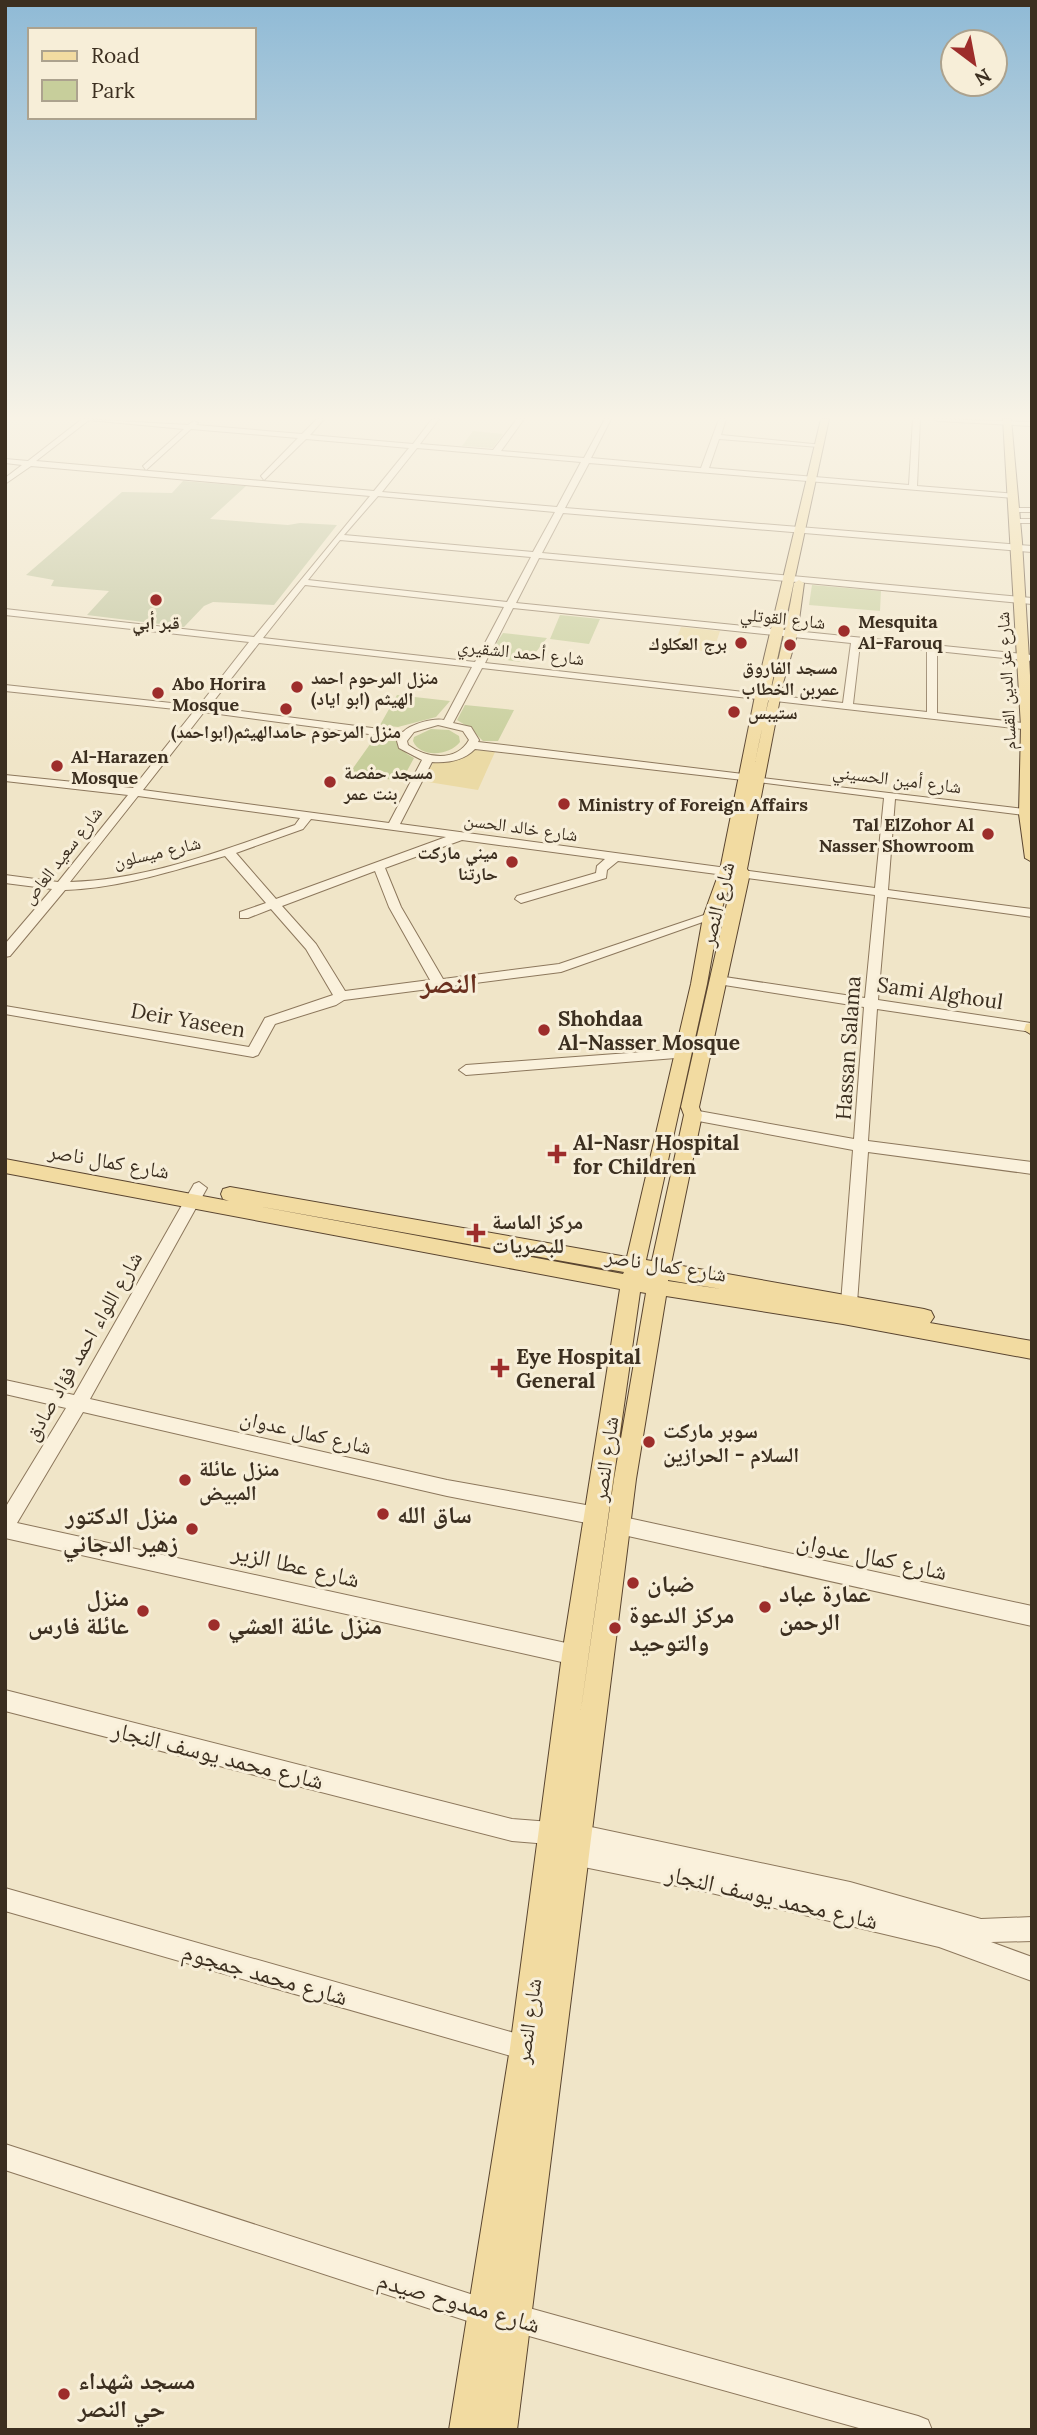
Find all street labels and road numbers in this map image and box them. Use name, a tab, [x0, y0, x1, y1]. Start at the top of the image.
street label: شارع القوتلي	[739, 602, 827, 637]
street label: شارع عز الدين القسام	[991, 611, 1022, 751]
street label: شارع أحمد الشقيري	[456, 634, 585, 674]
street label: شارع أمين الحسيني	[831, 760, 963, 802]
street label: شارع سعيد العاص	[17, 801, 107, 909]
street label: شارع خالد الحسن	[463, 808, 579, 846]
street label: شارع ميسلون	[111, 831, 203, 873]
street label: شارع النصر	[693, 859, 740, 950]
street label: Sami Alghoul	[875, 971, 1005, 1015]
street label: Hassan Salama	[829, 975, 867, 1121]
street label: Deir Yaseen	[129, 997, 248, 1043]
street label: شارع كمال ناصر	[45, 1137, 172, 1185]
street label: شارع كمال ناصر	[603, 1242, 728, 1288]
street label: شارع اللواء احمد فؤاد صادق	[18, 1247, 148, 1445]
street label: شارع كمال عدوان	[238, 1404, 374, 1460]
street label: شارع النصر	[586, 1415, 624, 1504]
street label: شارع كمال عدوان	[794, 1525, 950, 1587]
street label: شارع عطا الزير	[228, 1535, 363, 1595]
street label: شارع محمد يوسف النجار	[108, 1713, 327, 1796]
street label: شارع محمد يوسف النجار	[662, 1857, 881, 1936]
street label: شارع محمد جمجوم	[178, 1936, 351, 2013]
street label: شارع النصر	[509, 1977, 547, 2066]
street label: شارع ممدوح صيدم	[374, 2264, 544, 2341]

